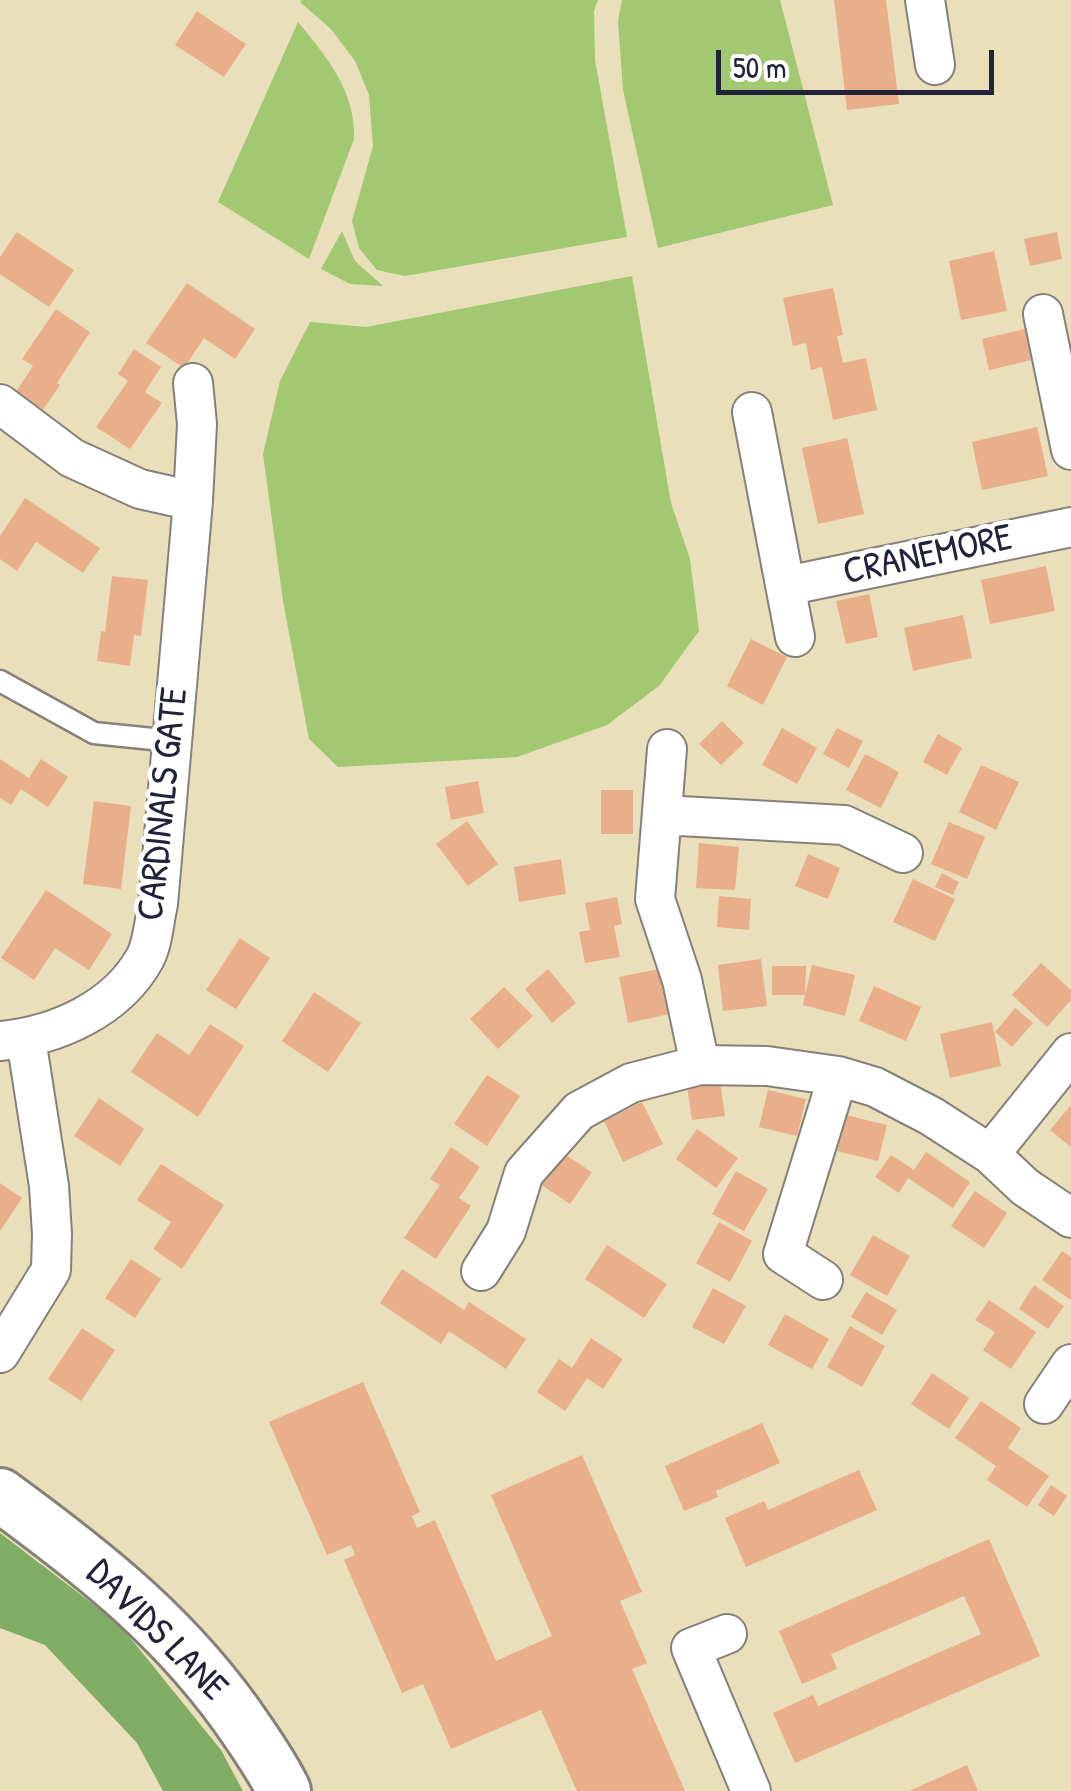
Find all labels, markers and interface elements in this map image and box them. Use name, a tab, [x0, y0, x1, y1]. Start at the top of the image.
scale bar	[721, 30, 998, 92]
text: 50 m	[733, 47, 786, 87]
street label: CRANEMORE	[839, 516, 1017, 596]
street label: CARDINALS GATE	[129, 685, 199, 923]
street label: DAVIDS LANE	[76, 1551, 236, 1711]

